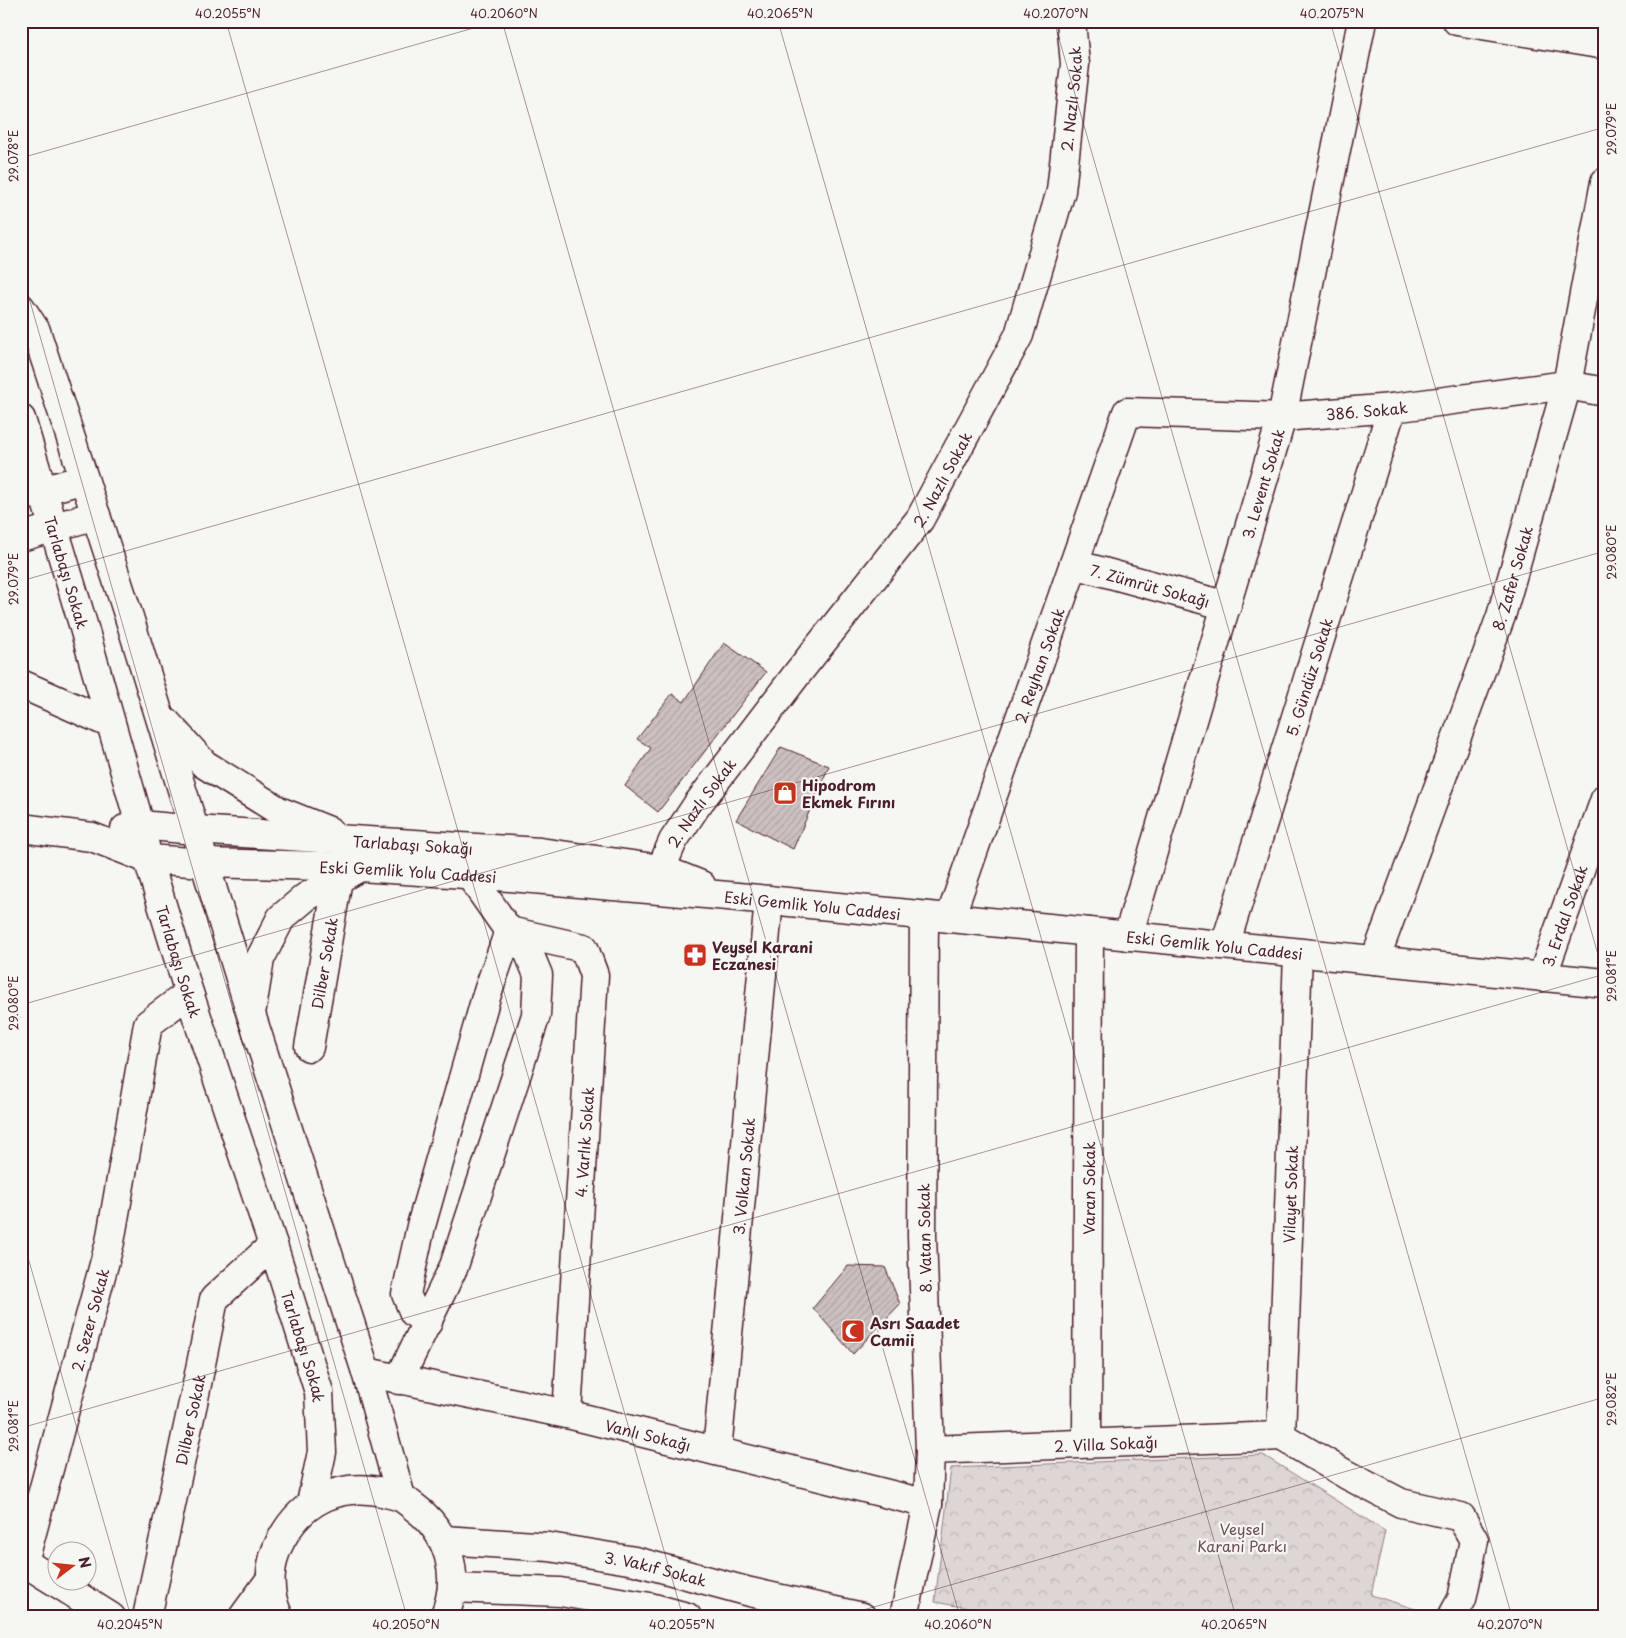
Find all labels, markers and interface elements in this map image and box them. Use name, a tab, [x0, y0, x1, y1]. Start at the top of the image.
text: 40.2055°N	[195, 4, 261, 22]
text: 40.2060°N	[470, 4, 538, 22]
text: 40.2065°N	[747, 4, 813, 22]
text: 40.2070°N	[1023, 4, 1089, 22]
text: 40.2075°N	[1300, 4, 1364, 22]
street label: 2. Nazlı Sokak	[1054, 45, 1086, 153]
text: 29.079°E	[1602, 103, 1620, 155]
text: 29.078°E	[4, 130, 22, 182]
street label: 386. Sokak	[1325, 395, 1409, 425]
street label: 3. Levent Sokak	[1235, 425, 1290, 542]
street label: 2. Nazlı Sokak	[907, 427, 977, 532]
street label: Tarlabaşı Sokak	[39, 513, 95, 632]
street label: 8. Zafer Sokak	[1485, 522, 1538, 633]
text: 29.080°E	[1602, 524, 1620, 580]
text: 29.079°E	[4, 553, 22, 605]
street label: 7. Zümrüt Sokağı	[1088, 558, 1213, 612]
street label: 2. Reyhan Sokak	[1008, 604, 1069, 726]
street label: 5. Gündüz Sokak	[1279, 614, 1338, 739]
street label: 2. Nazlı Sokak	[661, 752, 741, 852]
place label: Hipodrom Ekmek Fırını	[802, 773, 895, 813]
shop icon: Hipodrom Ekmek Fırını	[772, 780, 798, 806]
street label: Tarlabaşı Sokağı	[352, 829, 474, 859]
street label: Eski Gemlik Yolu Caddesi	[319, 854, 497, 888]
street label: 3. Erdal Sokak	[1535, 861, 1593, 970]
street label: Eski Gemlik Yolu Caddesi	[723, 884, 902, 925]
street label: Tarlabaşı Sokak	[151, 902, 208, 1021]
street label: Dilber Sokak	[304, 915, 343, 1011]
street label: Eski Gemlik Yolu Caddesi	[1125, 924, 1304, 964]
place label: Veysel Karani Eczanesi	[712, 935, 813, 975]
pharmacy icon: Veysel Karani Eczanesi	[682, 942, 708, 968]
text: 29.081°E	[1602, 950, 1620, 1002]
text: 29.080°E	[4, 975, 22, 1031]
street label: 4. Varlık Sokak	[569, 1086, 599, 1198]
street label: 3. Volkan Sokak	[726, 1116, 760, 1236]
street label: Varan Sokak	[1076, 1141, 1100, 1235]
street label: Vilayet Sokak	[1276, 1144, 1303, 1244]
street label: 8. Vatan Sokak	[912, 1183, 936, 1293]
street label: 2. Sezer Sokak	[64, 1265, 114, 1374]
street label: Tarlabaşı Sokak	[276, 1287, 331, 1404]
place label: Asrı Saadet Camii	[870, 1311, 960, 1351]
mosque icon: Asrı Saadet Camii	[840, 1318, 866, 1344]
street label: Dilber Sokak	[168, 1371, 210, 1467]
text: 29.082°E	[1602, 1372, 1620, 1426]
text: 29.081°E	[4, 1400, 22, 1452]
street label: Vanlı Sokağı	[603, 1412, 694, 1456]
street label: 2. Villa Sokağı	[1054, 1429, 1158, 1457]
park label: Veysel Karani Parkı	[1197, 1517, 1287, 1557]
north arrow	[48, 1540, 98, 1590]
street label: 3. Vakıf Sokak	[603, 1545, 710, 1591]
text: N	[73, 1554, 97, 1571]
text: 40.2045°N	[97, 1615, 163, 1633]
text: 40.2050°N	[372, 1615, 440, 1633]
text: 40.2055°N	[649, 1615, 715, 1633]
text: 40.2060°N	[924, 1615, 992, 1633]
text: 40.2065°N	[1201, 1615, 1267, 1633]
text: 40.2070°N	[1477, 1615, 1543, 1633]

